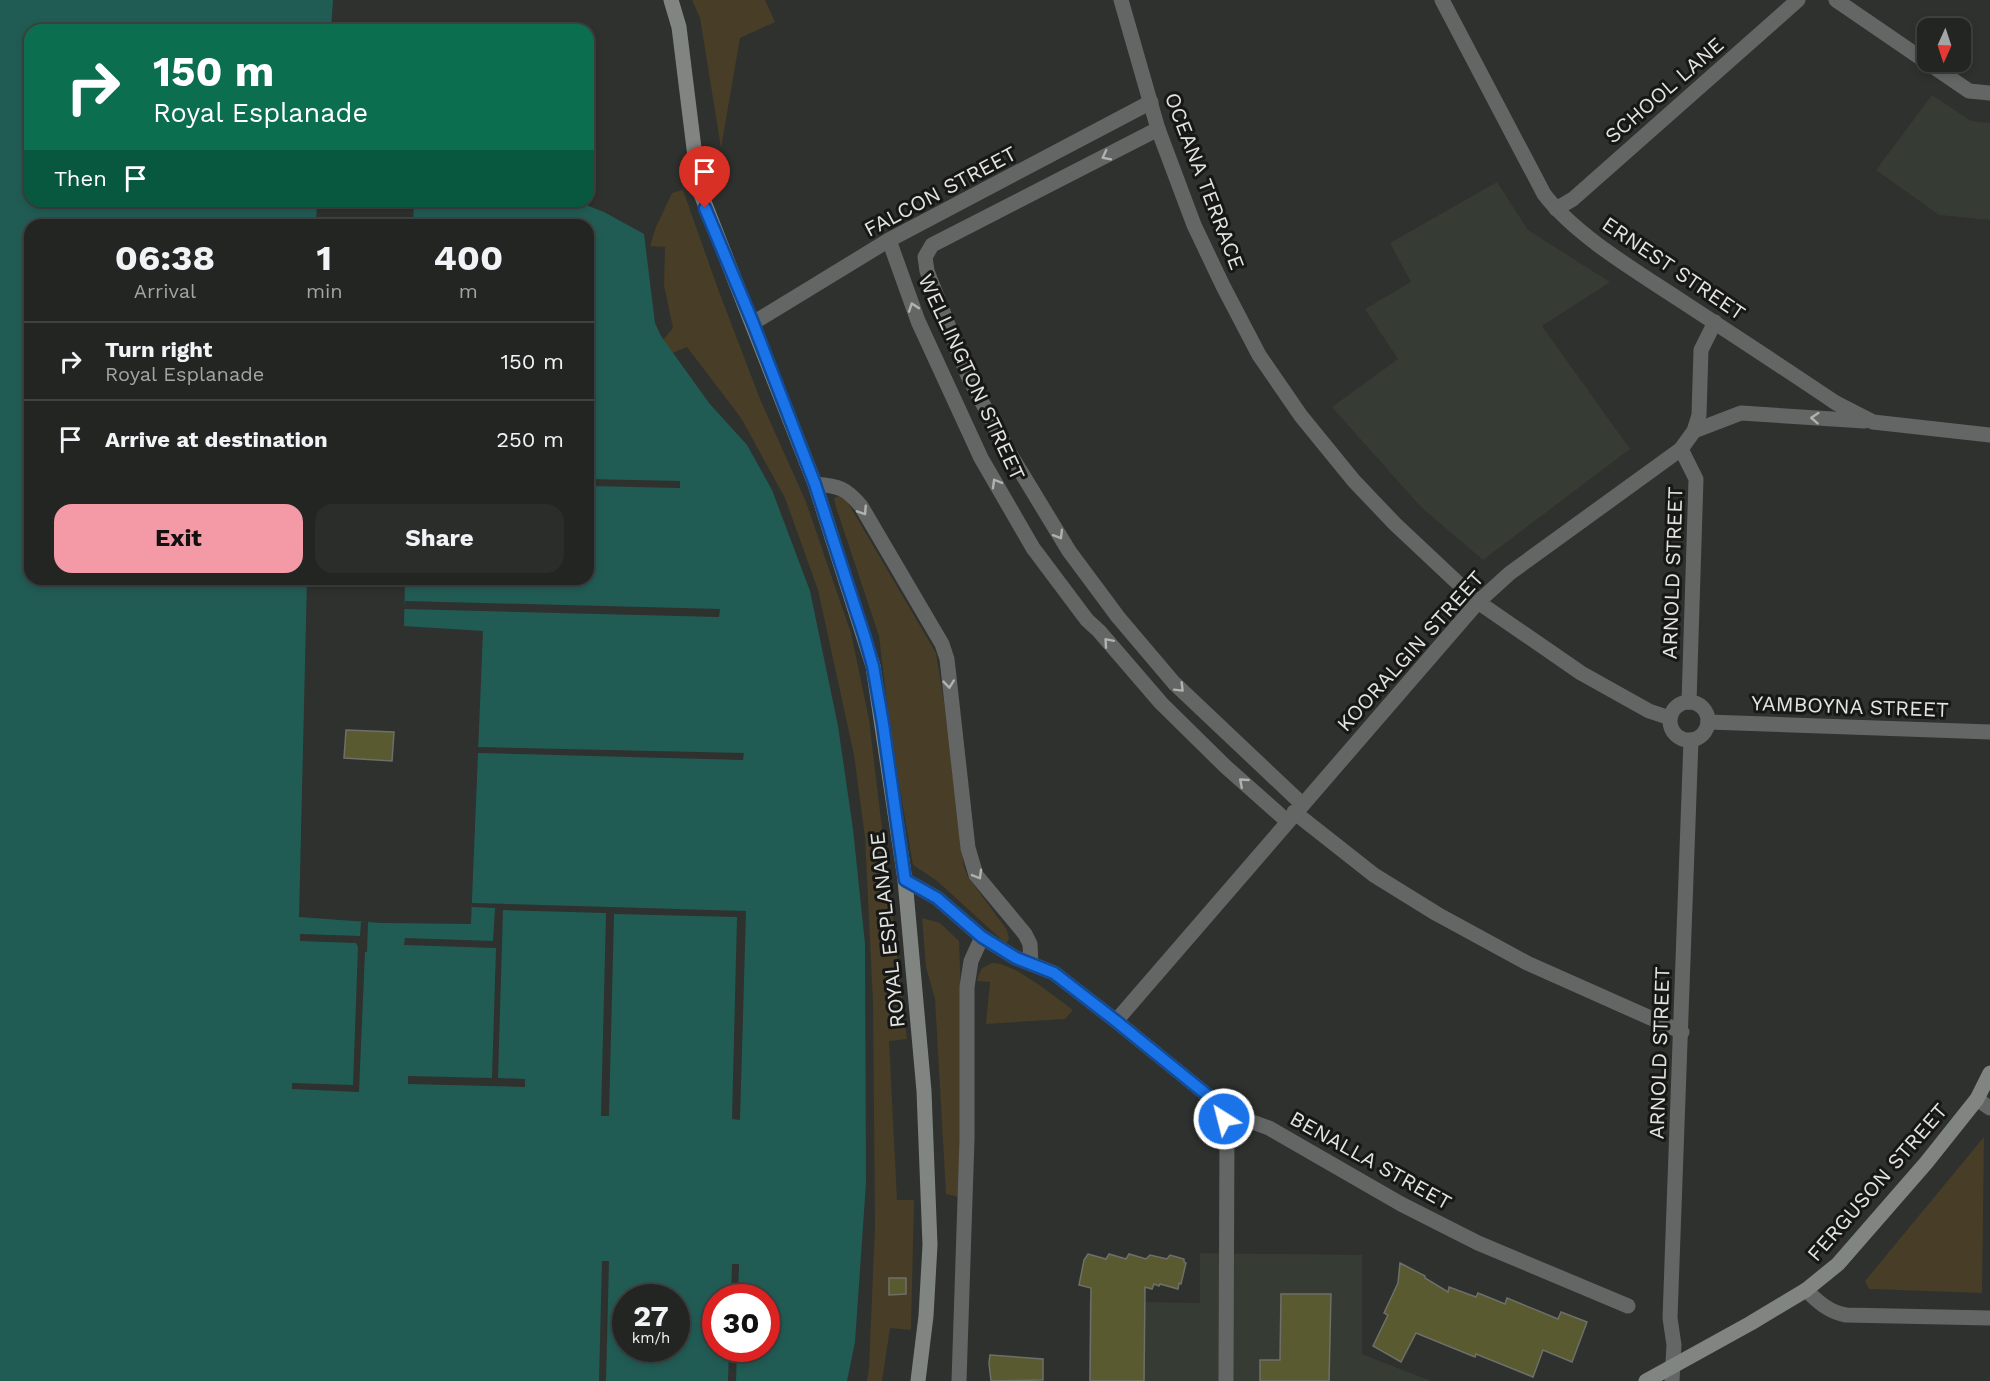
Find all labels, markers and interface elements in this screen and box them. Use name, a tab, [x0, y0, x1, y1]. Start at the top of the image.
north arrow	[1917, 18, 1971, 72]
map controls	[1917, 18, 1971, 72]
street label: SCHOOL LANE	[1600, 32, 1728, 148]
text: 150 m	[153, 47, 274, 96]
icon: right	[54, 48, 132, 126]
street label: OCEANA TERRACE	[1160, 89, 1250, 273]
text: Royal Esplanade	[153, 97, 368, 129]
street label: FALCON STREET	[860, 140, 1021, 242]
pin	[679, 146, 730, 208]
one-way arrow	[1102, 149, 1112, 160]
icon: arrive	[688, 155, 721, 188]
icon: arrive	[119, 162, 152, 195]
text: Then	[54, 166, 107, 191]
street label: ERNEST STREET	[1598, 211, 1751, 325]
text: 06:38	[115, 237, 215, 279]
text: 1	[316, 237, 332, 279]
text: 400	[434, 237, 503, 279]
street label: WELLINGTON STREET	[913, 270, 1031, 484]
text: Arrival	[134, 279, 196, 303]
text: min	[306, 279, 343, 303]
text: m	[459, 279, 478, 303]
one-way arrow	[908, 302, 921, 313]
text: Turn right	[105, 337, 212, 362]
icon: right	[54, 345, 87, 378]
text: 150 m	[500, 349, 564, 374]
text: Royal Esplanade	[105, 362, 264, 386]
one-way arrow	[1811, 412, 1820, 425]
icon: arrive	[54, 423, 87, 456]
text: Arrive at destination	[105, 427, 328, 452]
text: 250 m	[496, 427, 564, 452]
one-way arrow	[992, 479, 1003, 489]
street label: ARNOLD STREET	[1656, 486, 1688, 660]
button: Exit	[54, 504, 303, 573]
button: Share	[315, 504, 564, 573]
one-way arrow	[856, 504, 867, 515]
one-way arrow	[1052, 529, 1064, 539]
street label: KOORALGIN STREET	[1331, 565, 1489, 736]
one-way arrow	[1104, 638, 1115, 649]
one-way arrow	[943, 679, 955, 688]
one-way arrow	[1172, 680, 1183, 691]
street label: YAMBOYNA STREET	[1751, 690, 1949, 722]
one-way arrow	[1239, 778, 1250, 789]
street label: ROYAL ESPLANADE	[864, 831, 910, 1029]
one-way arrow	[971, 869, 982, 879]
street label: ARNOLD STREET	[1643, 966, 1675, 1140]
position arrow	[1192, 1087, 1256, 1151]
street label: FERGUSON STREET	[1802, 1098, 1953, 1266]
street label: BENALLA STREET	[1286, 1105, 1456, 1215]
speed limit sign: 30	[702, 1284, 780, 1362]
text: 27	[633, 1298, 669, 1333]
text: km/h	[632, 1329, 670, 1347]

